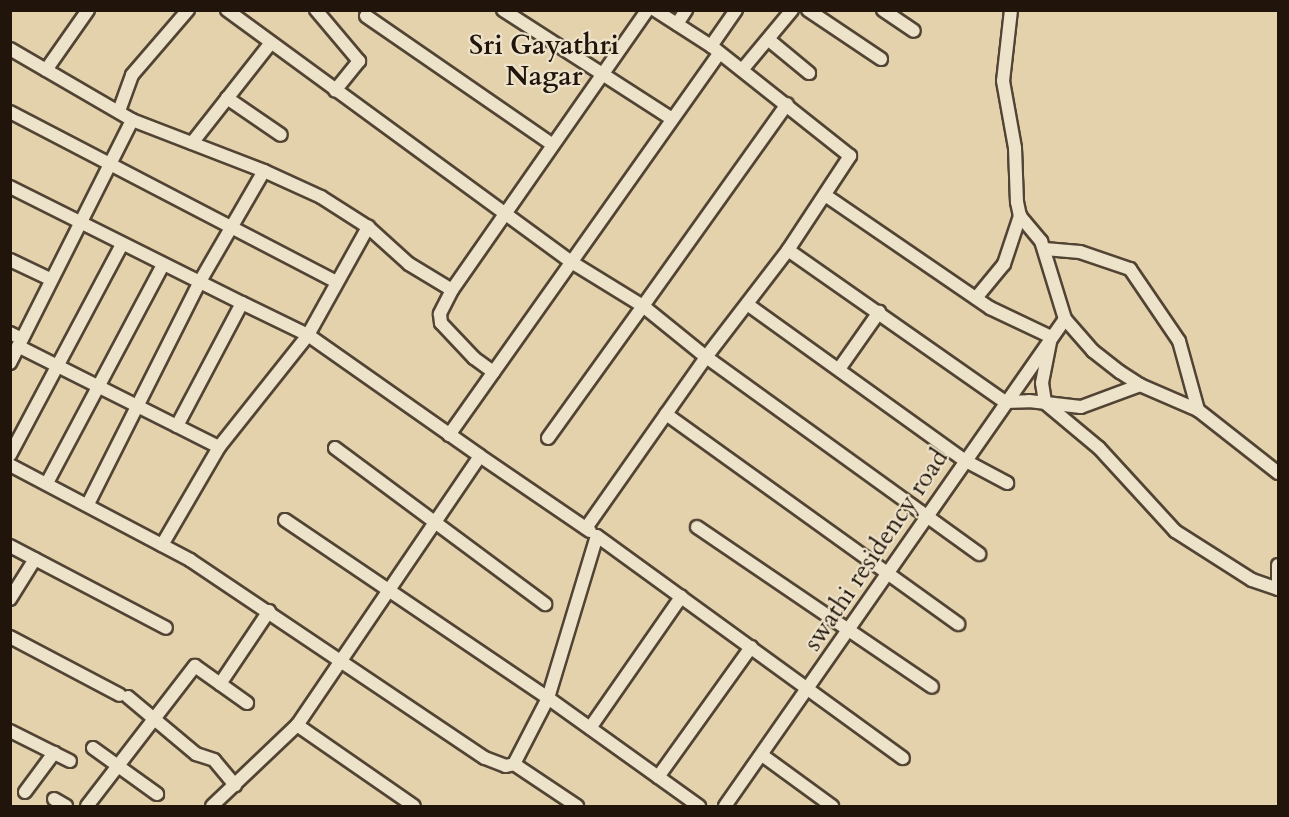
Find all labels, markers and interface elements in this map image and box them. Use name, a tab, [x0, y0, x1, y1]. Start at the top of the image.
district label: Sri Gayathri Nagar	[469, 29, 619, 92]
street label: swathi residency road	[797, 443, 955, 657]

